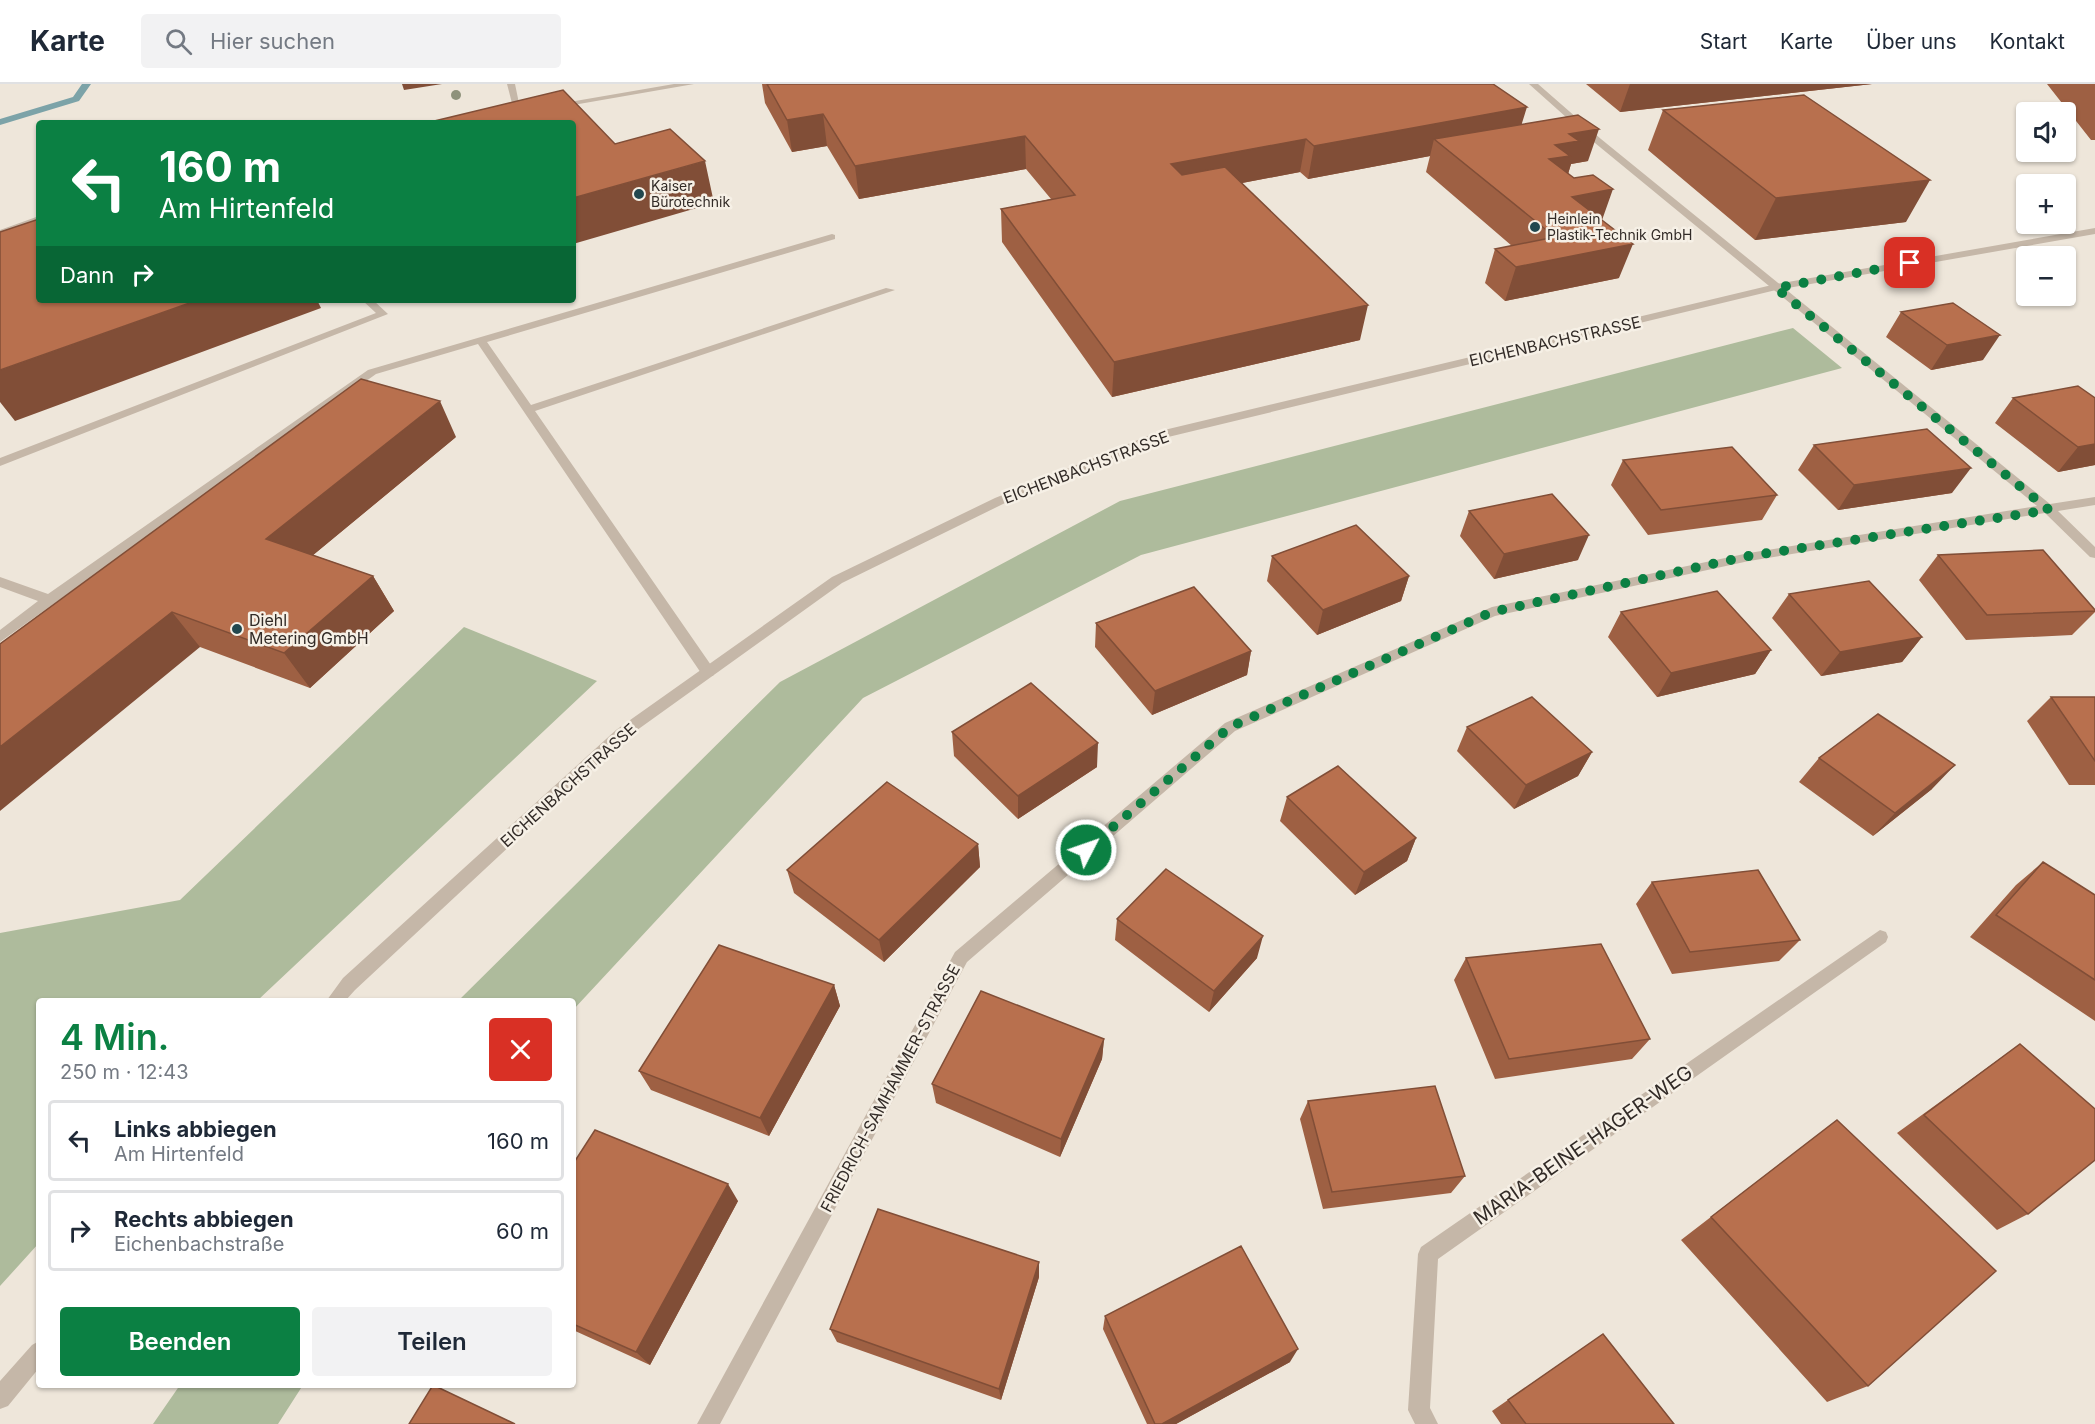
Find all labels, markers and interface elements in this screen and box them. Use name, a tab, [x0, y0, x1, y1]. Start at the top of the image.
search box	[141, 14, 561, 68]
text: Karte	[30, 24, 105, 58]
icon: search	[162, 25, 195, 58]
text: Hier suchen	[210, 28, 335, 54]
text: Start	[1700, 29, 1747, 54]
text: Karte	[1780, 29, 1833, 54]
text: Über uns	[1866, 29, 1957, 54]
text: Kontakt	[1990, 29, 2065, 54]
map controls	[2016, 102, 2076, 306]
button: sound	[2016, 102, 2076, 162]
text: 160 m	[159, 141, 281, 192]
icon: left	[60, 144, 138, 222]
button: +	[2016, 174, 2076, 234]
place label: Kaiser Bürotechnik	[651, 177, 730, 210]
marker: Kaiser Bürotechnik	[632, 187, 646, 201]
text: Am Hirtenfeld	[159, 192, 334, 225]
place label: Heinlein Plastik-Technik GmbH	[1547, 210, 1692, 243]
marker: Heinlein Plastik-Technik GmbH	[1528, 220, 1542, 234]
pin	[1884, 237, 1935, 288]
icon: arrive	[1893, 246, 1926, 279]
button: −	[2016, 246, 2076, 306]
icon: right	[126, 258, 159, 291]
text: Dann	[60, 262, 114, 288]
street label: EICHENBACHSTRASSE	[1467, 311, 1643, 371]
street label: EICHENBACHSTRASSE	[1000, 426, 1172, 508]
place label: Diehl Metering GmbH	[249, 610, 369, 648]
marker: Diehl Metering GmbH	[230, 622, 244, 636]
street label: EICHENBACHSTRASSE	[496, 719, 640, 851]
position arrow	[1054, 818, 1118, 882]
street label: FRIEDRICH-SAMHAMMER-STRASSE	[816, 961, 964, 1215]
text: 4 Min.	[60, 1015, 169, 1059]
button: close	[489, 1018, 552, 1081]
text: 250 m · 12:43	[60, 1060, 189, 1084]
street label: MARIA-BEINE-HAGER-WEG	[1469, 1060, 1697, 1230]
text: Links abbiegen	[114, 1116, 277, 1142]
icon: left	[63, 1124, 96, 1157]
text: 160 m	[487, 1128, 549, 1154]
text: Am Hirtenfeld	[114, 1142, 244, 1166]
text: Rechts abbiegen	[114, 1206, 294, 1232]
icon: right	[63, 1214, 96, 1247]
text: 60 m	[496, 1218, 549, 1244]
text: Eichenbachstraße	[114, 1232, 284, 1256]
button: Beenden	[60, 1307, 300, 1376]
button: Teilen	[312, 1307, 552, 1376]

